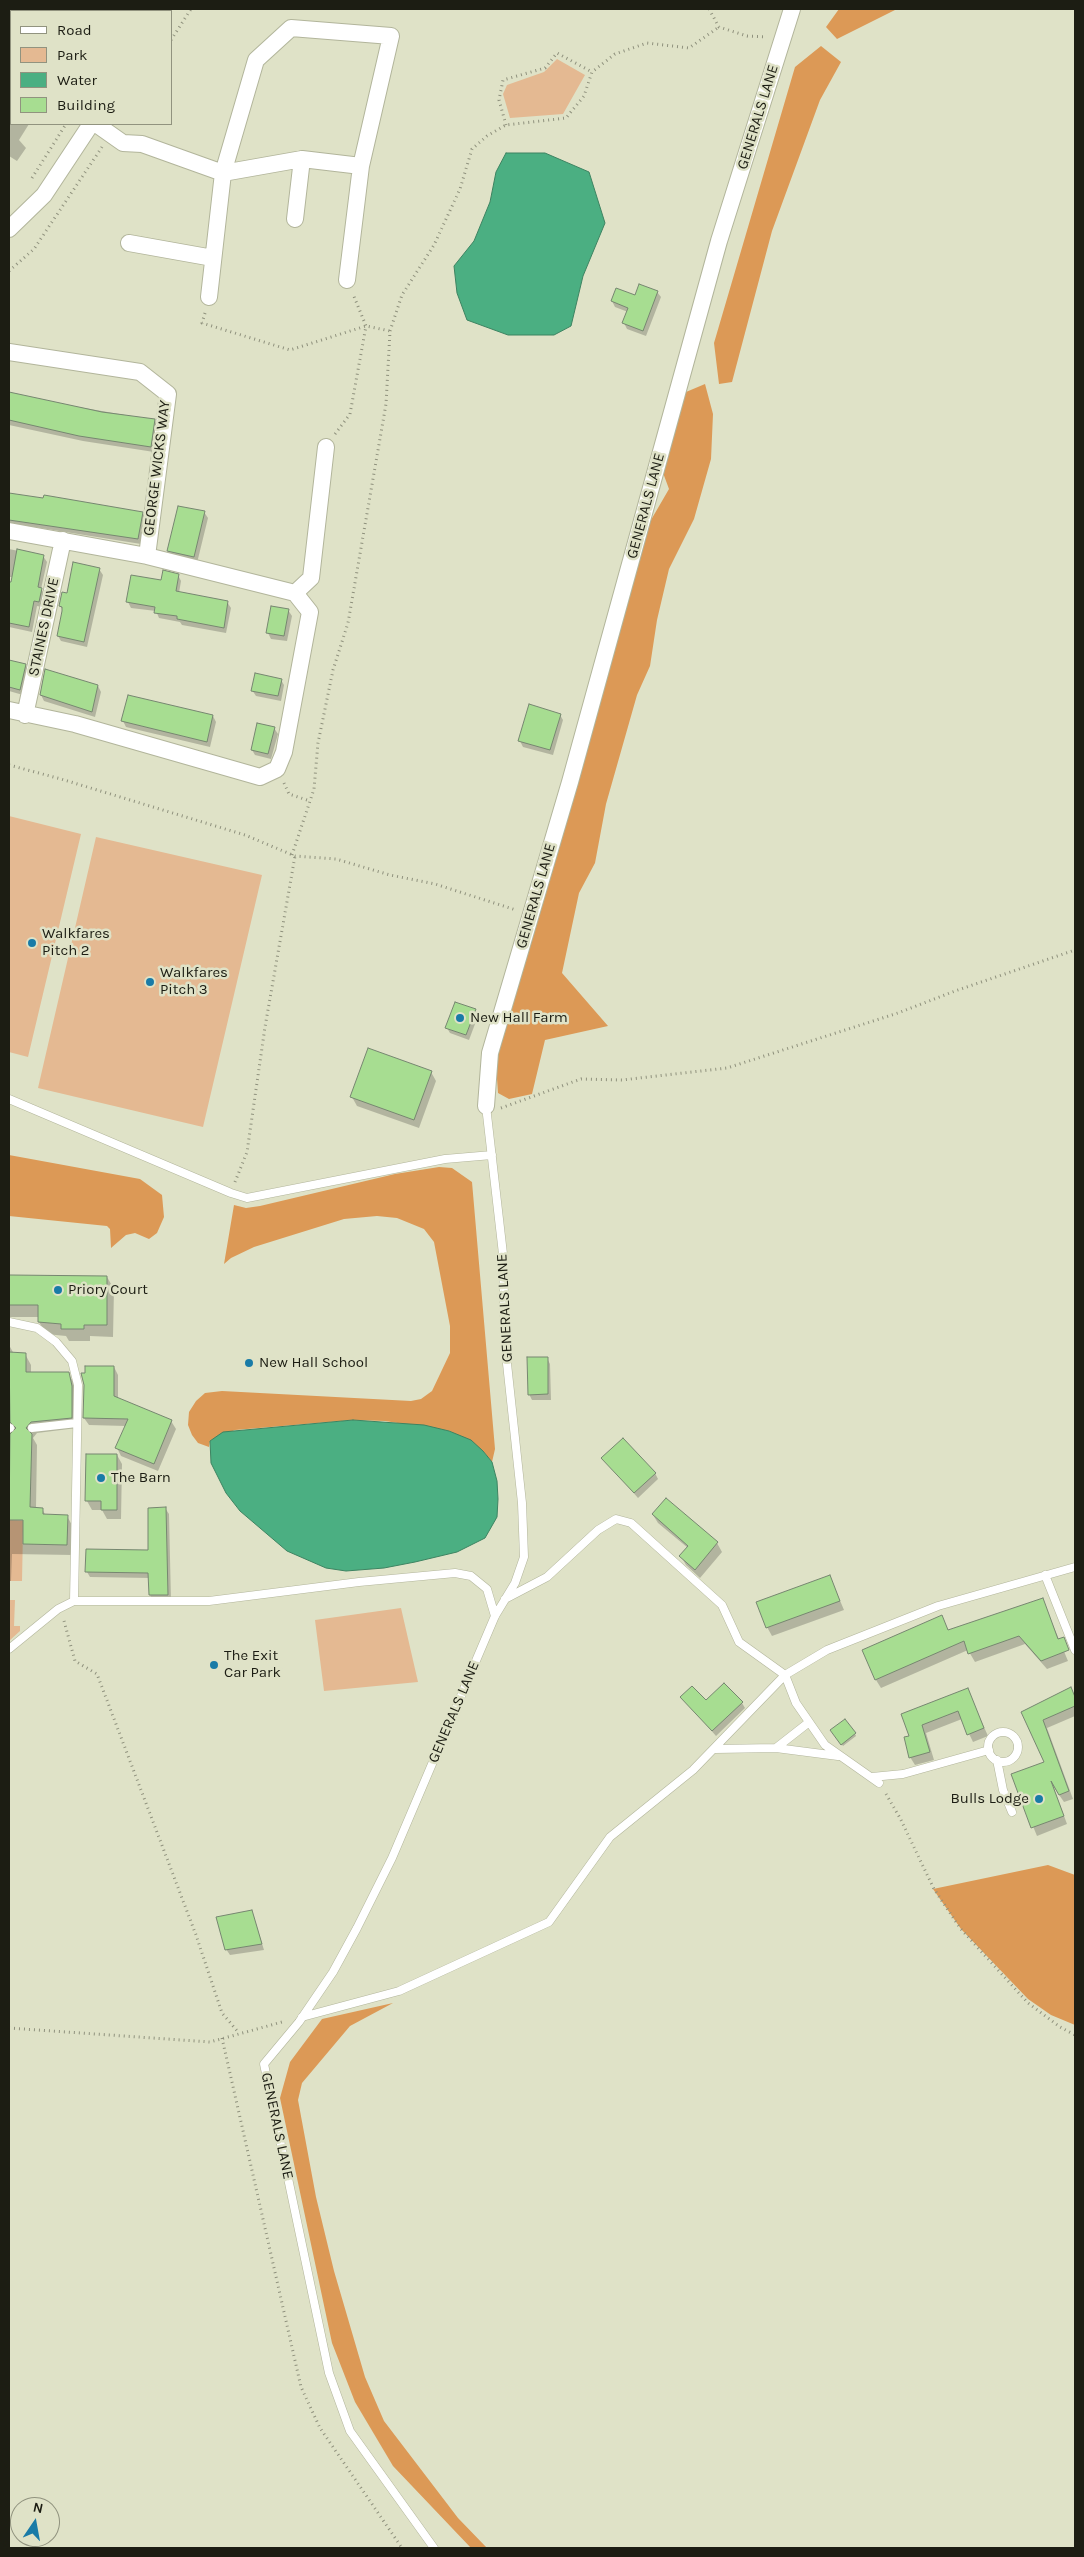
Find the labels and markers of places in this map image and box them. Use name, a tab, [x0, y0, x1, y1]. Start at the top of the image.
place label: Walkfares Pitch 2	[42, 925, 110, 960]
marker: Walkfares Pitch 2	[26, 937, 38, 949]
place label: Walkfares Pitch 3	[160, 964, 228, 999]
marker: Walkfares Pitch 3	[144, 976, 156, 988]
place label: New Hall Farm	[470, 1009, 568, 1027]
marker: New Hall Farm	[454, 1012, 466, 1024]
place label: Priory Court	[68, 1281, 148, 1299]
marker: Priory Court	[52, 1284, 64, 1296]
place label: New Hall School	[259, 1354, 368, 1372]
marker: New Hall School	[243, 1357, 255, 1369]
place label: The Barn	[111, 1469, 171, 1487]
marker: The Barn	[95, 1472, 107, 1484]
place label: The Exit Car Park	[224, 1647, 281, 1682]
marker: The Exit Car Park	[208, 1659, 220, 1671]
place label: Bulls Lodge	[950, 1790, 1029, 1808]
marker: Bulls Lodge	[1033, 1793, 1045, 1805]

